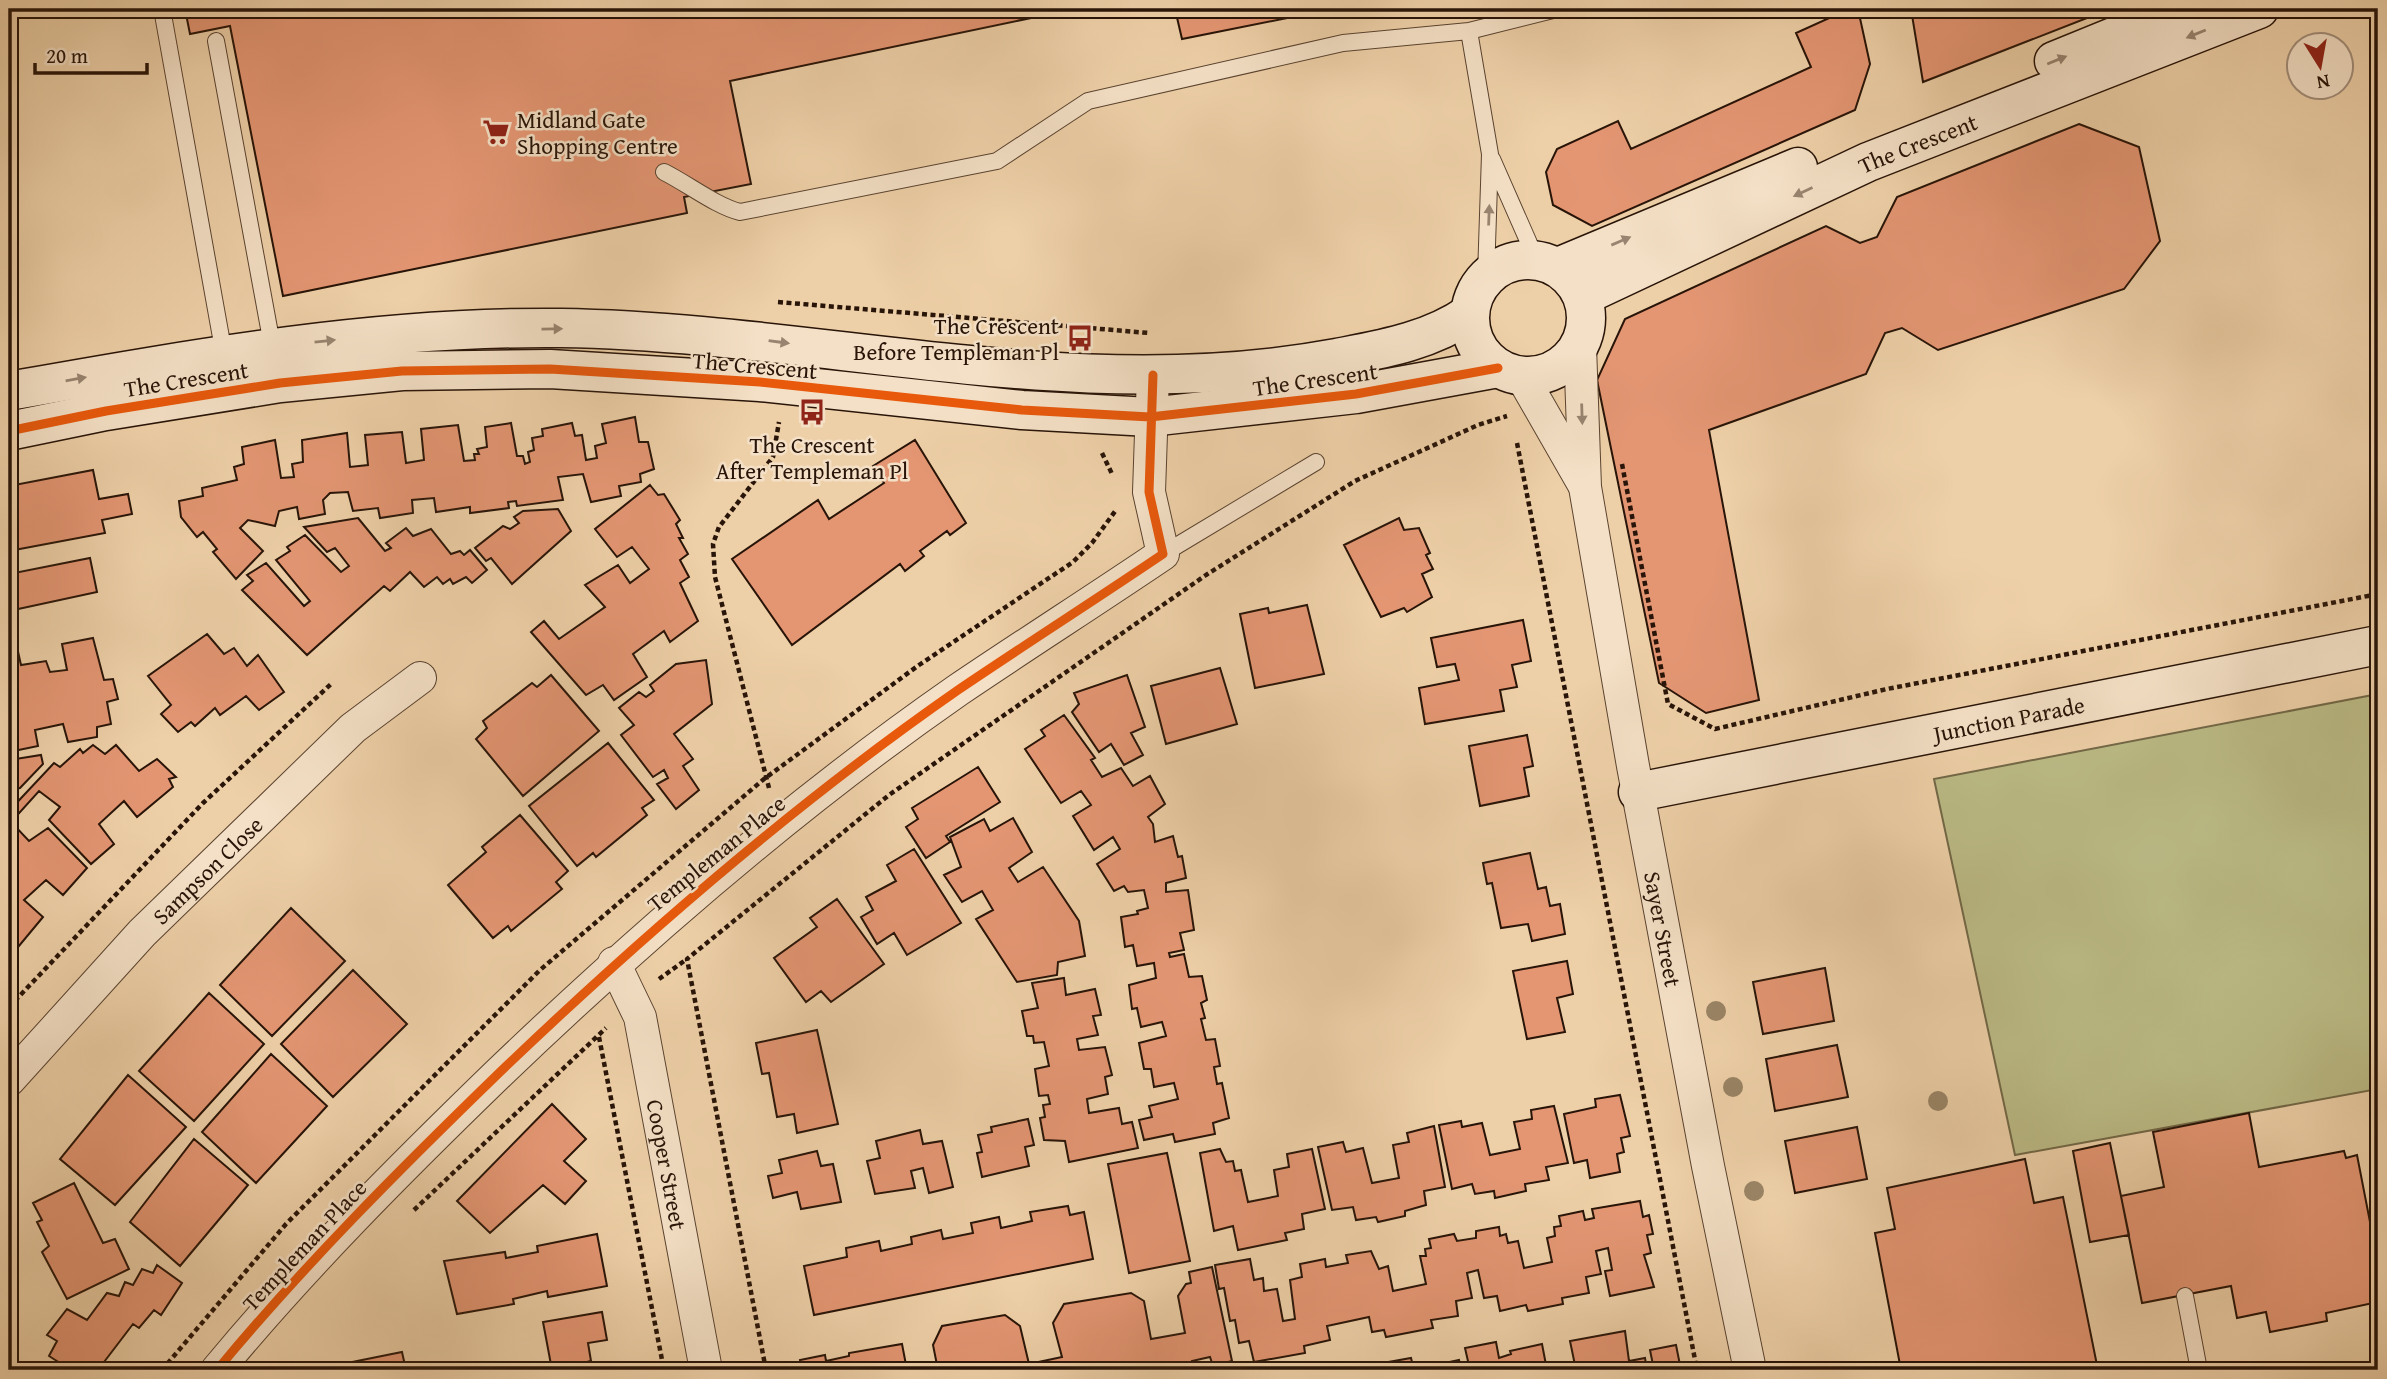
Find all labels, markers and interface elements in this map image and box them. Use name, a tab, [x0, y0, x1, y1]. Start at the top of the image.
one-way arrow	[2185, 28, 2206, 39]
scale bar	[35, 32, 147, 76]
north arrow	[2286, 32, 2356, 102]
text: 20 m	[46, 40, 88, 71]
one-way arrow	[2047, 54, 2068, 65]
text: N	[2314, 68, 2332, 98]
place label: Midland Gate Shopping Centre	[517, 103, 678, 162]
street label: The Crescent	[1852, 104, 1982, 181]
supermarket icon: Midland Gate Shopping Centre	[481, 117, 511, 147]
one-way arrow	[1793, 186, 1813, 198]
one-way arrow	[1483, 204, 1494, 226]
one-way arrow	[1610, 235, 1631, 246]
place label: The Crescent Before Templeman Pl	[853, 309, 1059, 368]
one-way arrow	[541, 323, 563, 334]
bus stop icon: The Crescent Before Templeman Pl	[1065, 323, 1095, 353]
one-way arrow	[314, 336, 336, 347]
one-way arrow	[768, 337, 790, 348]
street label: The Crescent	[691, 343, 819, 387]
street label: The Crescent	[122, 353, 250, 405]
street label: The Crescent	[1251, 354, 1379, 404]
one-way arrow	[65, 373, 87, 384]
bus stop icon: The Crescent After Templeman Pl	[797, 397, 827, 427]
one-way arrow	[1577, 403, 1588, 425]
place label: The Crescent After Templeman Pl	[716, 428, 908, 487]
street label: Junction Parade	[1927, 687, 2087, 750]
street label: Templeman Place	[640, 787, 792, 919]
street label: Sampson Close	[144, 808, 270, 931]
street label: Sayer Street	[1637, 869, 1691, 989]
street label: Cooper Street	[639, 1097, 696, 1232]
street label: Templeman Place	[234, 1172, 374, 1318]

